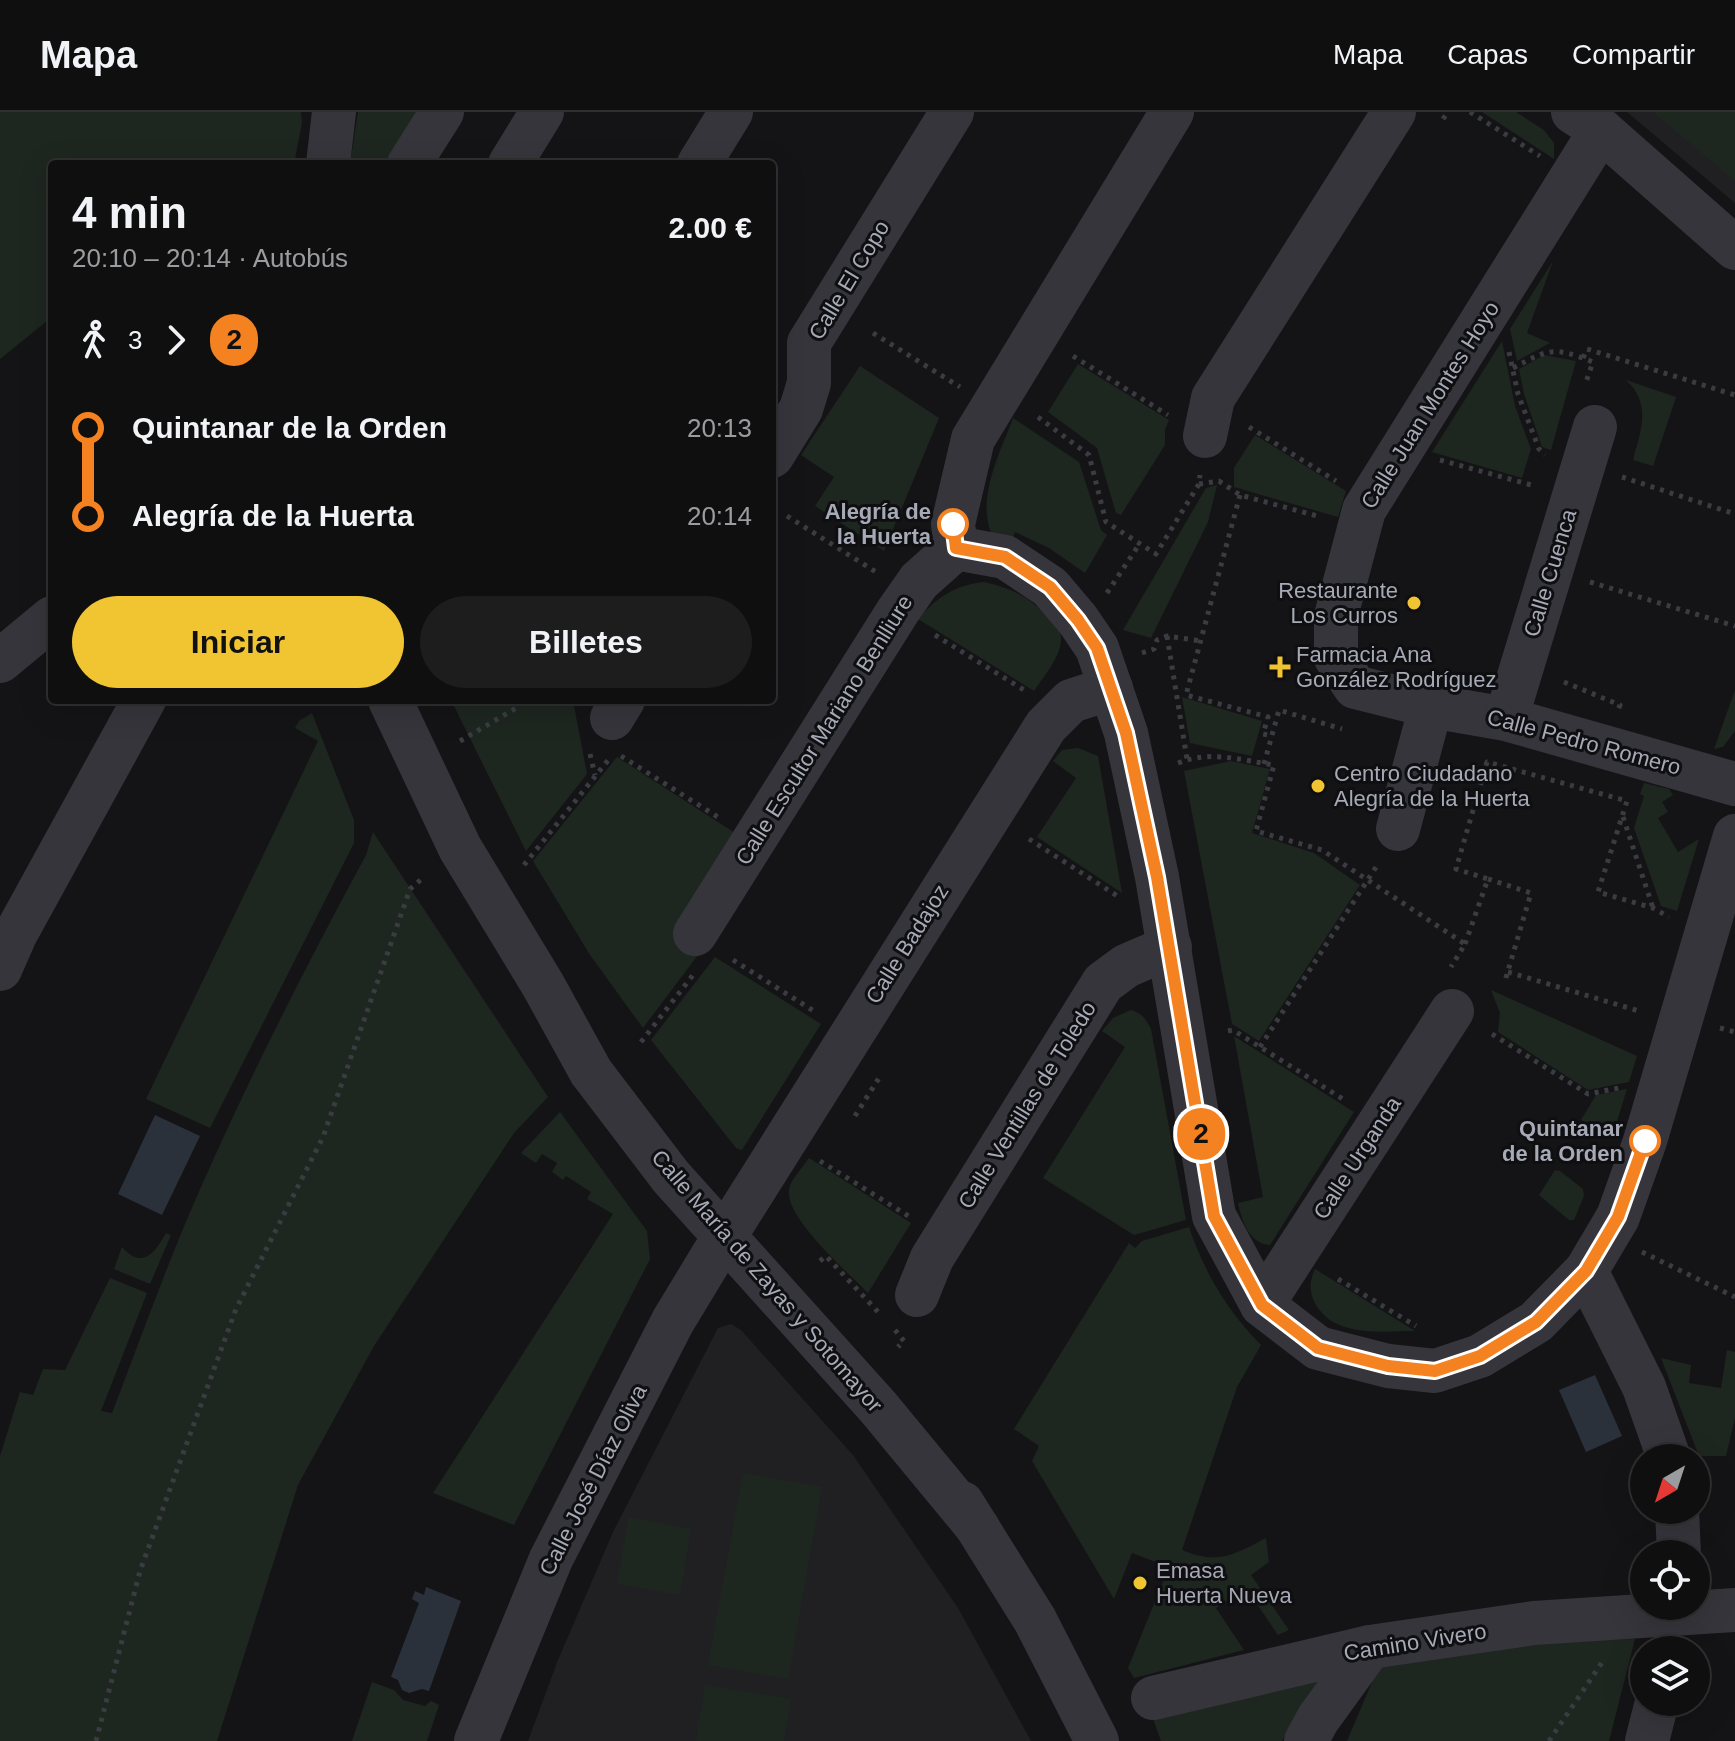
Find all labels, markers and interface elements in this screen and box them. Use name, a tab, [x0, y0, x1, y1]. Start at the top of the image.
text: Mapa	[40, 34, 137, 76]
text: Mapa	[1333, 39, 1403, 70]
text: Capas	[1447, 39, 1528, 70]
text: Compartir	[1572, 39, 1695, 70]
text: 4 min	[72, 188, 187, 237]
text: 2.00 €	[669, 211, 752, 244]
street label: Calle El Copo	[804, 216, 894, 344]
text: 20:10 – 20:14 · Autobús	[72, 243, 348, 273]
street label: Calle Juan Montes Hoyo	[1356, 297, 1504, 513]
icon: walk	[72, 318, 116, 362]
icon: forward	[154, 318, 198, 362]
text: 2	[226, 324, 242, 355]
text: 3	[128, 325, 142, 355]
text: Quintanar de la Orden	[132, 411, 447, 444]
text: 20:13	[687, 413, 752, 443]
text: Alegría de la Huerta	[132, 499, 414, 532]
place label: Alegría de la Huerta	[825, 499, 932, 549]
text: 20:14	[687, 501, 752, 531]
street label: Calle Cuenca	[1519, 505, 1581, 640]
marker: Alegría de la Huerta	[938, 509, 968, 539]
place label: Restaurante Los Curros	[1278, 578, 1398, 628]
street label: Calle Escultor Mariano Benlliure	[730, 591, 918, 869]
marker: Restaurante Los Curros	[1405, 594, 1423, 612]
button: Iniciar	[72, 596, 404, 688]
button: Billetes	[420, 596, 752, 688]
place label: Farmacia Ana González Rodríguez	[1296, 642, 1497, 692]
marker: Farmacia Ana González Rodríguez	[1271, 658, 1289, 676]
street label: Calle Pedro Romero	[1485, 704, 1683, 780]
place label: Centro Ciudadano Alegría de la Huerta	[1334, 761, 1530, 811]
marker: Centro Ciudadano Alegría de la Huerta	[1309, 777, 1327, 795]
street label: Calle Badajoz	[860, 880, 954, 1008]
street label: Calle Ventillas de Toledo	[953, 997, 1101, 1213]
street label: Calle Urganda	[1308, 1092, 1406, 1224]
line badge: 2	[1175, 1108, 1227, 1160]
place label: Quintanar de la Orden	[1502, 1116, 1623, 1166]
text: 2	[1193, 1118, 1209, 1149]
marker: Quintanar de la Orden	[1630, 1126, 1660, 1156]
street label: Calle María de Zayas y Sotomayor	[646, 1145, 888, 1417]
street label: Calle José Díaz Oliva	[534, 1380, 652, 1579]
north arrow	[1630, 1444, 1710, 1524]
map controls	[1630, 1444, 1710, 1716]
button: locate	[1630, 1540, 1710, 1620]
place label: Emasa Huerta Nueva	[1156, 1558, 1293, 1608]
marker: Emasa Huerta Nueva	[1131, 1574, 1149, 1592]
street label: Camino Vivero	[1342, 1618, 1488, 1666]
button: layers	[1630, 1636, 1710, 1716]

